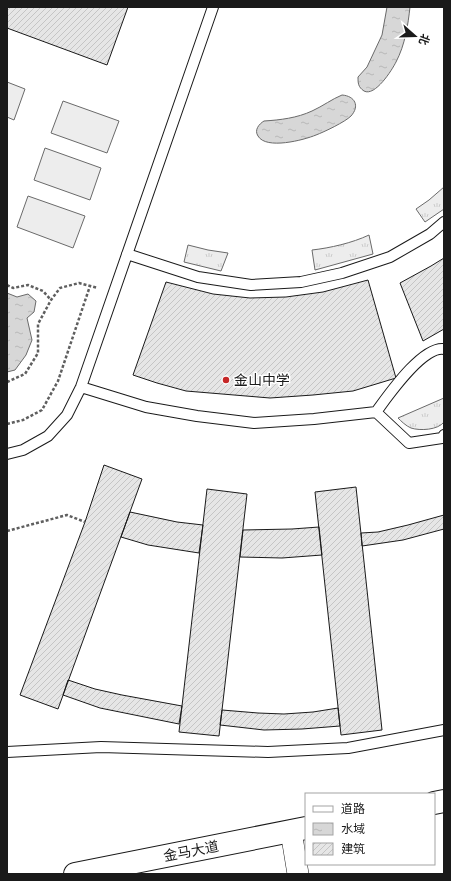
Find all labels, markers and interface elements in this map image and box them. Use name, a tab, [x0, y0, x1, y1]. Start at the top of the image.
north arrow	[395, 16, 435, 56]
text: 北	[416, 32, 432, 47]
place label: 金山中学	[234, 372, 290, 389]
marker: 金山中学	[221, 375, 231, 385]
legend	[305, 793, 435, 865]
text: 道路	[341, 802, 365, 816]
text: 水域	[341, 822, 365, 836]
street label: 金马大道	[162, 838, 220, 865]
text: 建筑	[341, 842, 365, 856]

